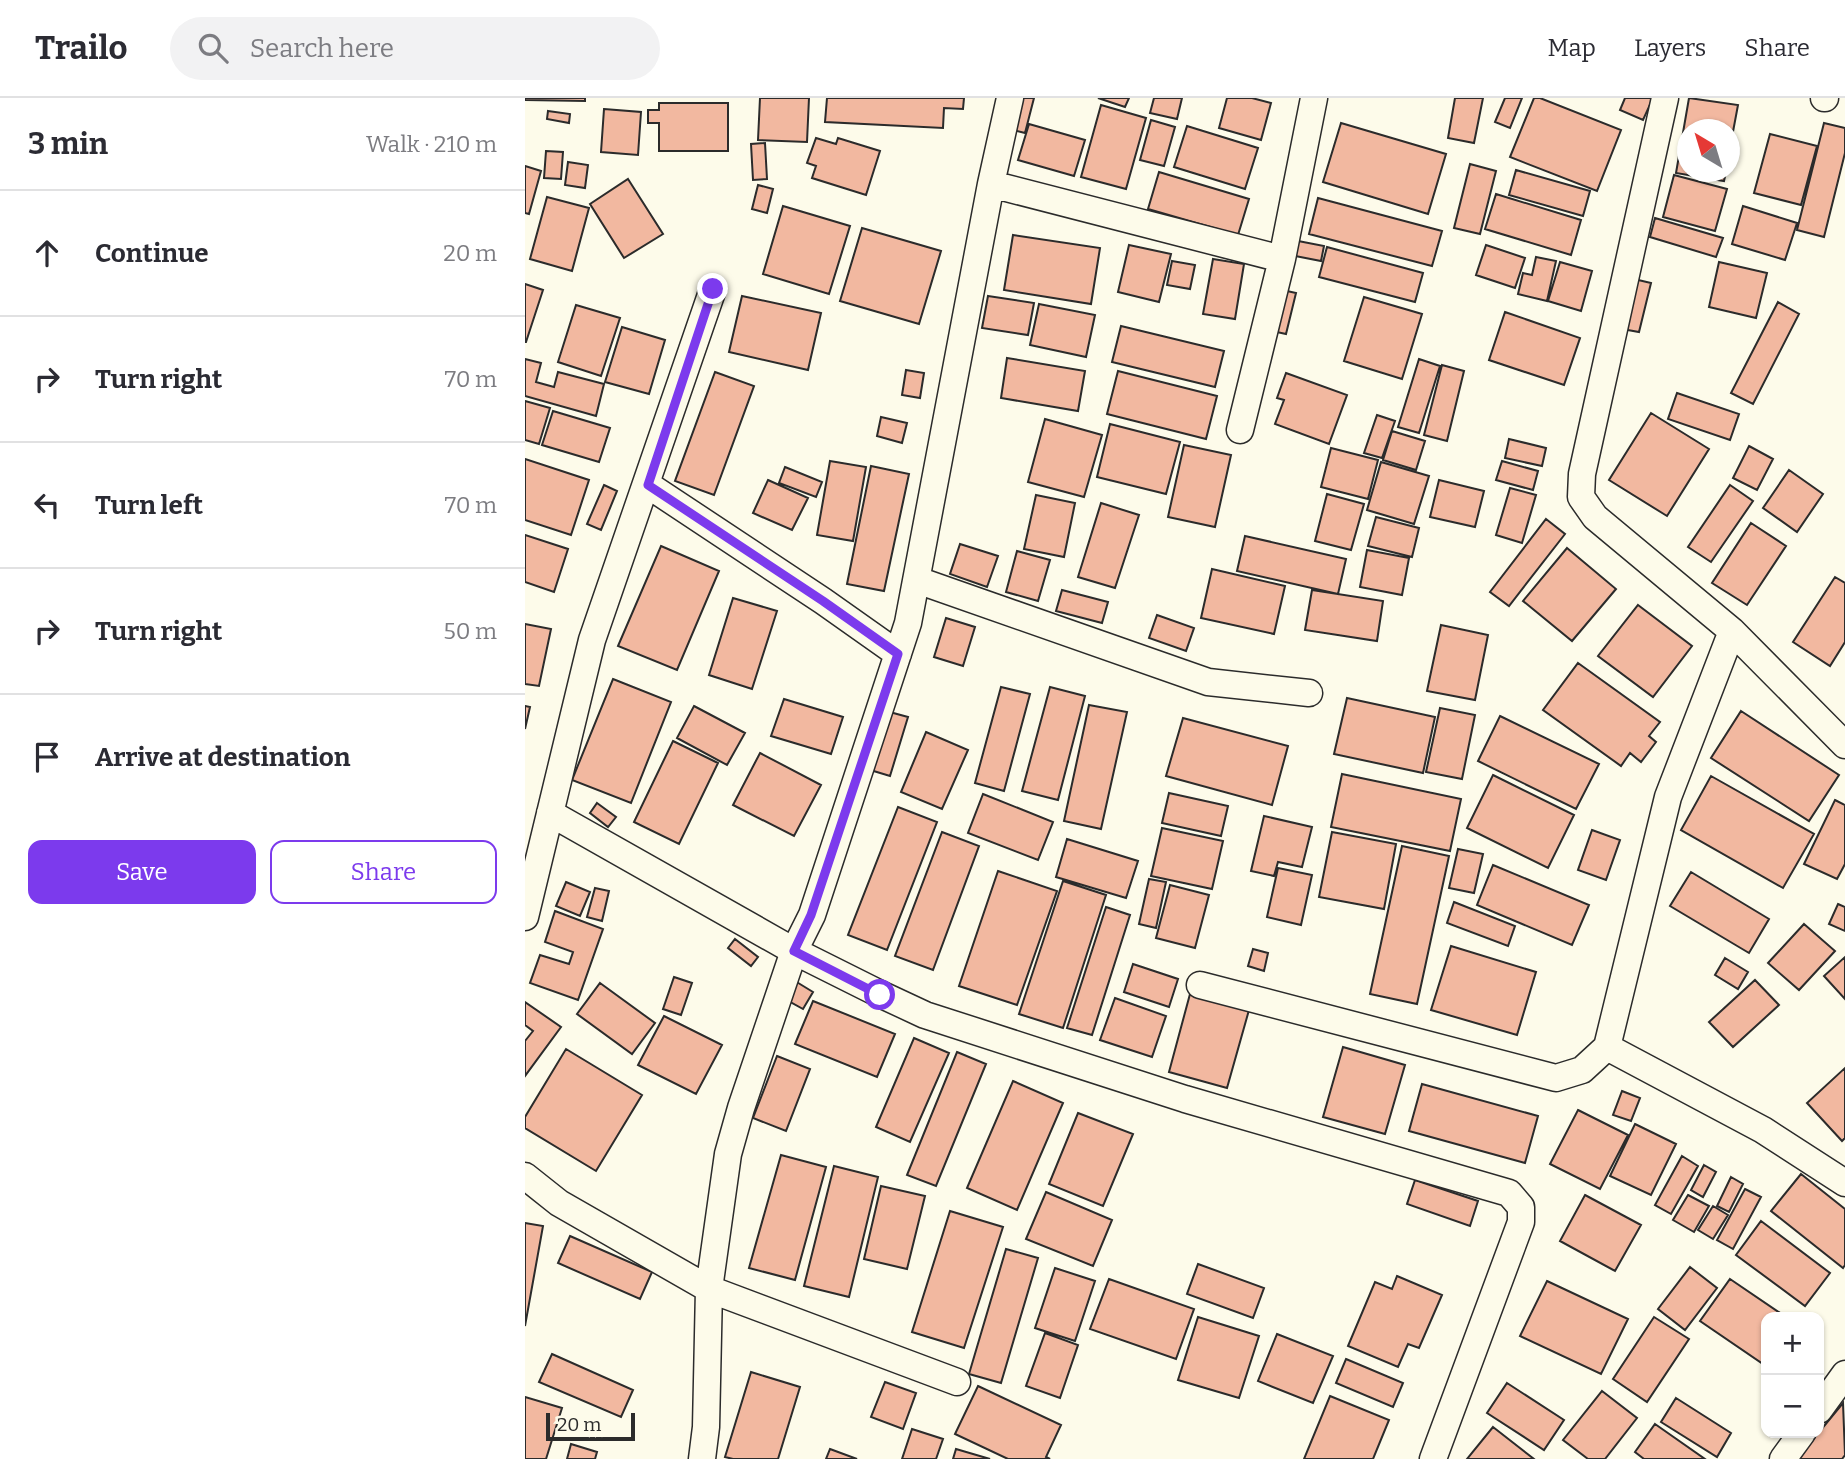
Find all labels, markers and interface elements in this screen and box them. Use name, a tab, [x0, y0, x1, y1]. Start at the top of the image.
search box	[170, 17, 660, 80]
text: Trailo	[35, 28, 128, 68]
icon: search	[194, 29, 232, 67]
text: Search here	[250, 33, 394, 64]
text: Map	[1548, 34, 1596, 62]
text: Layers	[1634, 34, 1706, 62]
text: Share	[1744, 34, 1810, 62]
north arrow	[1677, 119, 1740, 182]
text: 3 min	[28, 126, 108, 162]
text: Walk · 210 m	[366, 130, 497, 158]
icon: ahead	[28, 234, 66, 272]
text: Continue	[95, 238, 209, 269]
text: 20 m	[443, 239, 497, 267]
route end	[697, 273, 728, 304]
icon: right	[28, 360, 66, 398]
text: Turn right	[95, 364, 222, 395]
text: 70 m	[445, 365, 497, 393]
icon: left	[28, 486, 66, 524]
text: Turn left	[95, 490, 203, 521]
text: 70 m	[445, 491, 497, 519]
icon: right	[28, 612, 66, 650]
text: Turn right	[95, 616, 222, 647]
text: 50 m	[443, 617, 497, 645]
icon: arrive	[28, 738, 66, 776]
text: Arrive at destination	[95, 742, 350, 773]
button: Save	[28, 840, 256, 904]
button: Share	[270, 840, 497, 904]
route start	[864, 979, 895, 1010]
map controls	[1761, 1312, 1824, 1438]
button: +	[1761, 1312, 1824, 1375]
button: −	[1761, 1375, 1824, 1438]
scale bar	[546, 1410, 635, 1442]
text: 20 m	[557, 1413, 601, 1436]

